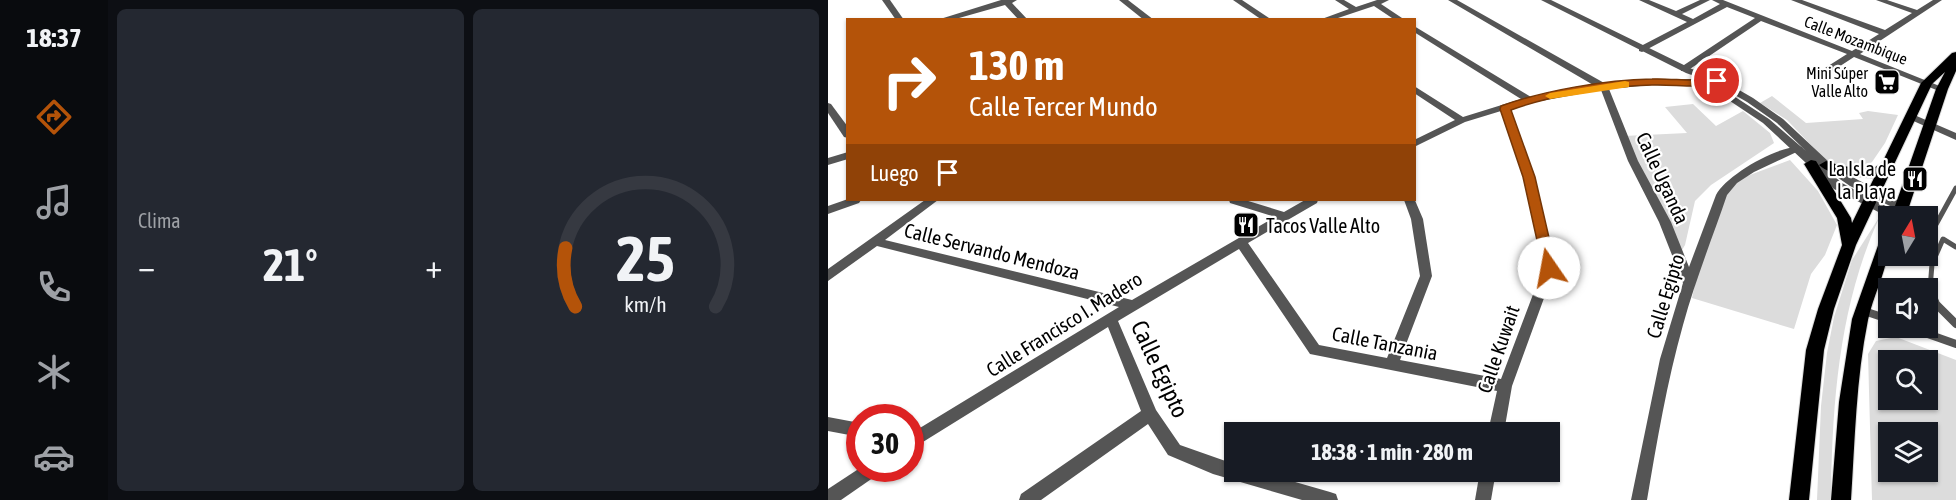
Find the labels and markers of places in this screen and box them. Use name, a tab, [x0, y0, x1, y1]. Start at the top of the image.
pin	[1691, 55, 1742, 106]
place label: Mini Súper Valle Alto	[1806, 64, 1868, 100]
supermarket icon: Mini Súper Valle Alto	[1872, 67, 1902, 97]
place label: La Isla de la Playa	[1828, 157, 1896, 203]
restaurant icon: La Isla de la Playa	[1900, 164, 1930, 194]
restaurant icon: Tacos Valle Alto	[1231, 210, 1261, 240]
place label: Tacos Valle Alto	[1266, 214, 1380, 237]

